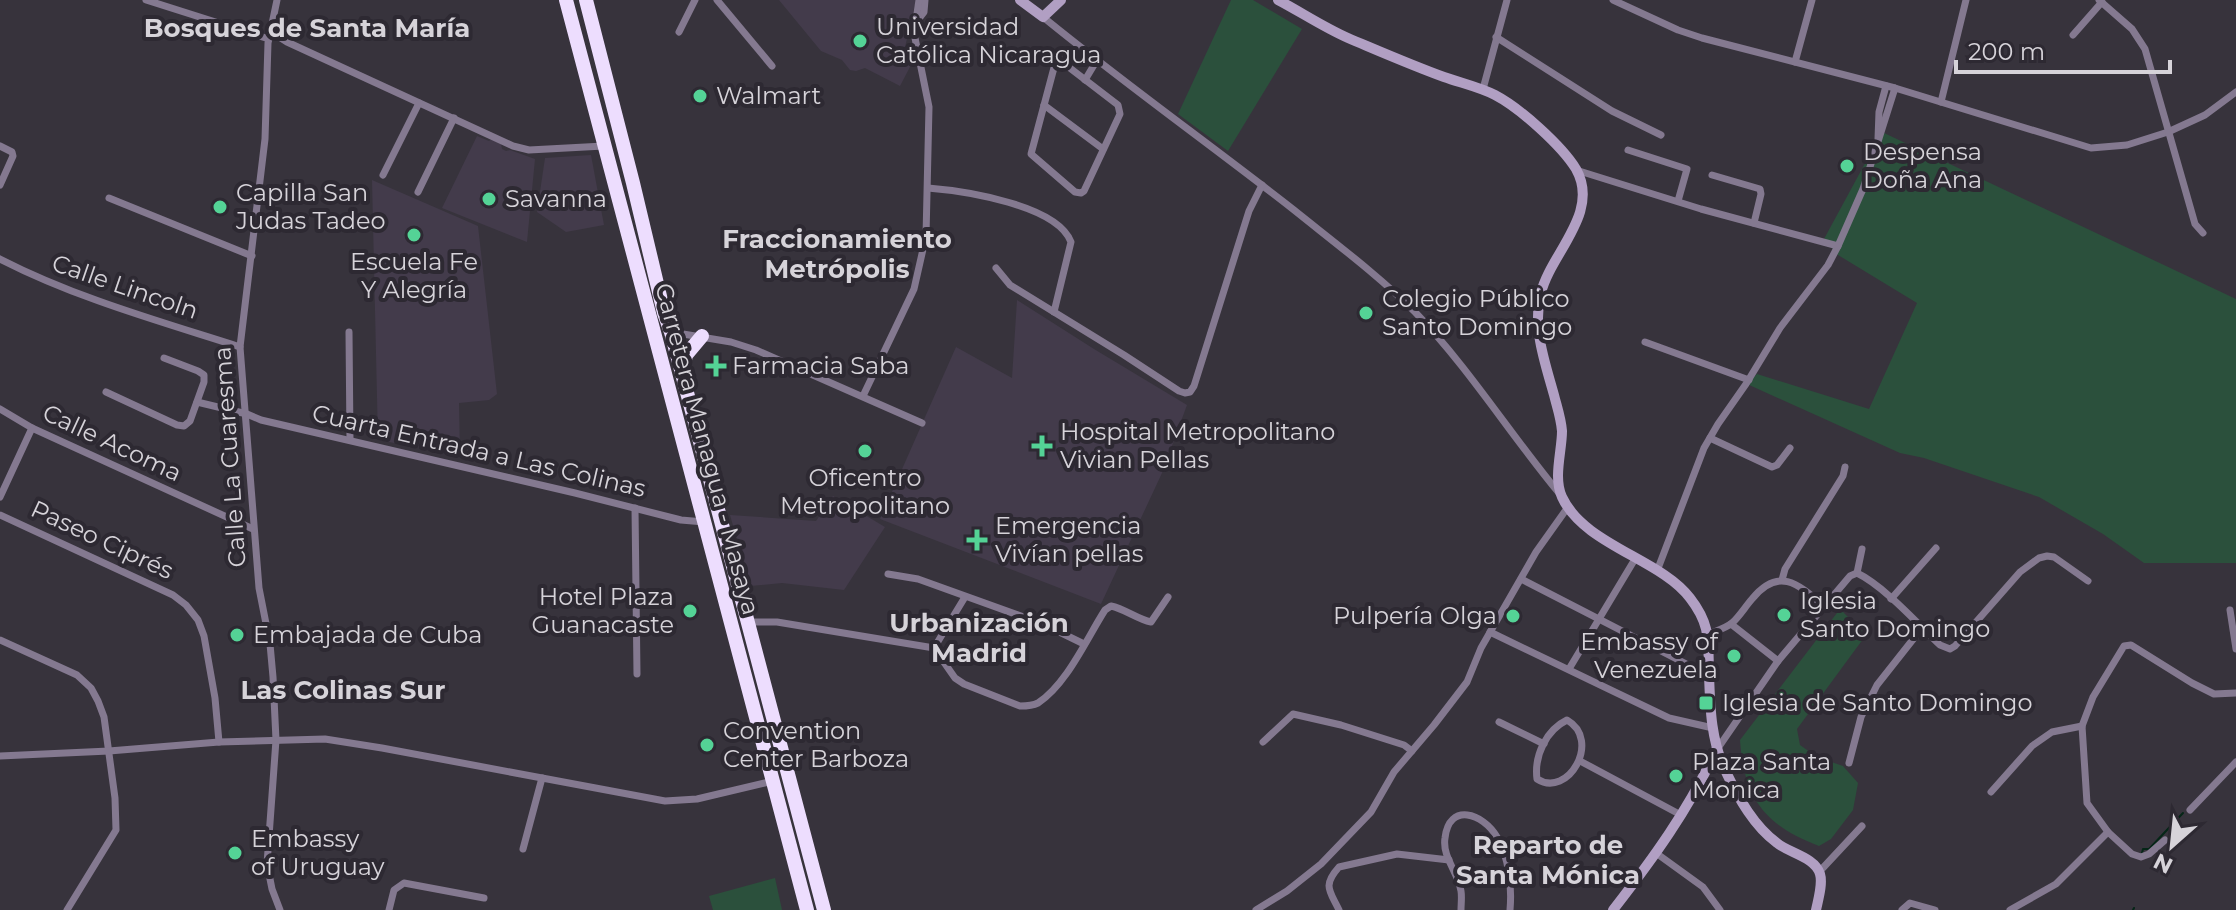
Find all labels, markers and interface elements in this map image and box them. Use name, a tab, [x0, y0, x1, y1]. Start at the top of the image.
district label: Bosques de Santa María	[144, 12, 470, 44]
place label: Universidad Católica Nicaragua	[876, 12, 1101, 69]
scale bar	[1956, 24, 2170, 74]
marker: Universidad Católica Nicaragua	[851, 32, 869, 50]
text: 200 m	[1968, 37, 2045, 66]
place label: Walmart	[716, 81, 822, 110]
marker: Walmart	[691, 87, 709, 105]
place label: Despensa Doña Ana	[1863, 137, 1982, 194]
marker: Despensa Doña Ana	[1838, 157, 1856, 175]
place label: Capilla San Judas Tadeo	[235, 178, 386, 235]
place label: Savanna	[505, 184, 607, 213]
marker: Savanna	[480, 190, 498, 208]
marker: Capilla San Judas Tadeo	[211, 198, 229, 216]
district label: Fraccionamiento Metrópolis	[722, 223, 952, 285]
marker: Escuela Fe Y Alegría	[405, 226, 423, 244]
place label: Escuela Fe Y Alegría	[350, 247, 478, 304]
street label: Calle Lincoln	[48, 248, 202, 325]
street label: Carretera Managua - Masaya	[649, 280, 766, 618]
place label: Colegio Público Santo Domingo	[1382, 284, 1572, 341]
marker: Colegio Público Santo Domingo	[1357, 304, 1375, 322]
street label: Calle La Cuaresma	[207, 346, 252, 568]
place label: Farmacia Saba	[732, 351, 909, 380]
marker: Farmacia Saba	[707, 357, 725, 375]
street label: Calle Acoma	[38, 398, 186, 487]
street label: Cuarta Entrada a Las Colinas	[310, 398, 649, 503]
place label: Hospital Metropolitano Vivian Pellas	[1060, 417, 1335, 474]
marker: Hospital Metropolitano Vivian Pellas	[1031, 435, 1053, 457]
marker: Oficentro Metropolitano	[856, 442, 874, 460]
place label: Oficentro Metropolitano	[780, 463, 950, 520]
street label: Paseo Ciprés	[26, 494, 178, 585]
place label: Emergencia Vivían pellas	[995, 511, 1143, 568]
marker: Emergencia Vivían pellas	[966, 529, 988, 551]
place label: Hotel Plaza Guanacaste	[532, 582, 674, 639]
place label: Iglesia Santo Domingo	[1800, 586, 1990, 643]
place label: Pulpería Olga	[1333, 601, 1497, 630]
marker: Hotel Plaza Guanacaste	[681, 602, 699, 620]
marker: Iglesia Santo Domingo	[1775, 606, 1793, 624]
district label: Urbanización Madrid	[889, 607, 1069, 669]
marker: Pulpería Olga	[1504, 607, 1522, 625]
place label: Embajada de Cuba	[253, 620, 482, 649]
marker: Embajada de Cuba	[228, 626, 246, 644]
place label: Embassy of Venezuela	[1580, 627, 1719, 684]
marker: Embassy of Venezuela	[1725, 647, 1743, 665]
district label: Las Colinas Sur	[241, 674, 445, 706]
place label: Iglesia de Santo Domingo	[1722, 688, 2033, 717]
marker: Iglesia de Santo Domingo	[1697, 694, 1715, 712]
place label: Convention Center Barboza	[723, 716, 909, 773]
marker: Convention Center Barboza	[698, 736, 716, 754]
place label: Plaza Santa Monica	[1692, 747, 1831, 804]
marker: Plaza Santa Monica	[1667, 767, 1685, 785]
north arrow	[2132, 806, 2212, 886]
place label: Embassy of Uruguay	[251, 824, 385, 881]
district label: Reparto de Santa Mónica	[1456, 829, 1640, 891]
marker: Embassy of Uruguay	[226, 844, 244, 862]
text: N	[2149, 847, 2177, 879]

